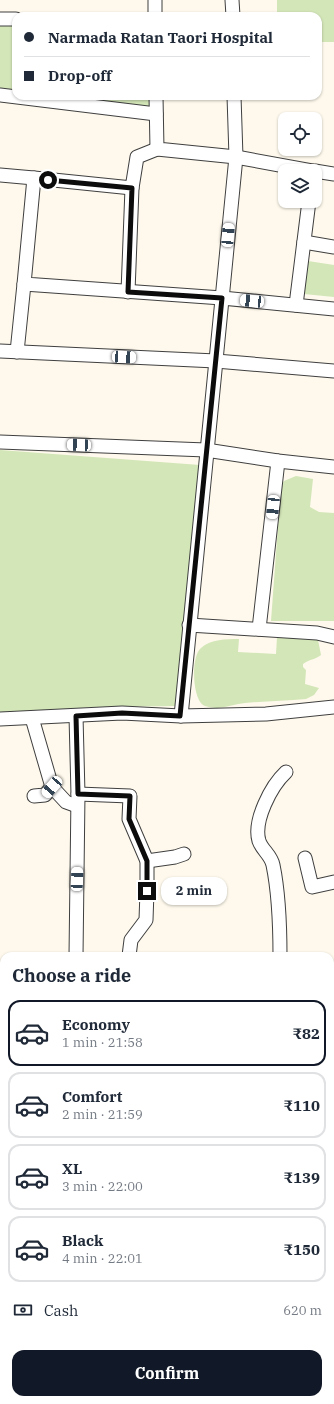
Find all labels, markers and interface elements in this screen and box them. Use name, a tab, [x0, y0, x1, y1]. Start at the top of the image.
text: Narmada Ratan Taori Hospital	[48, 28, 273, 47]
text: Drop-off	[48, 66, 112, 85]
map controls	[278, 112, 322, 208]
button: locate	[278, 112, 322, 156]
button: layers	[278, 164, 322, 208]
route start	[39, 171, 57, 189]
car	[221, 223, 235, 247]
car	[239, 294, 265, 308]
car	[112, 350, 136, 364]
car	[67, 439, 91, 451]
car	[266, 494, 280, 520]
car	[40, 774, 64, 800]
car	[71, 867, 83, 891]
callout: 2 min	[161, 877, 227, 905]
route end	[138, 882, 156, 900]
text: 2 min	[176, 882, 212, 899]
text: Choose a ride	[12, 964, 131, 987]
icon: car	[14, 1015, 50, 1051]
text: Economy	[62, 1015, 130, 1034]
text: ₹82	[292, 1024, 320, 1043]
text: 1 min · 21:58	[62, 1034, 143, 1051]
icon: car	[14, 1087, 50, 1123]
text: Comfort	[62, 1087, 122, 1106]
text: ₹110	[283, 1096, 320, 1115]
text: 2 min · 21:59	[62, 1106, 143, 1123]
icon: car	[14, 1159, 50, 1195]
text: XL	[62, 1159, 82, 1178]
text: ₹139	[283, 1168, 320, 1187]
text: 3 min · 22:00	[62, 1178, 143, 1195]
icon: car	[14, 1231, 50, 1267]
text: Black	[62, 1231, 103, 1250]
text: ₹150	[283, 1240, 320, 1259]
text: 4 min · 22:01	[62, 1250, 143, 1267]
icon: cash	[12, 1299, 34, 1321]
text: Cash	[44, 1301, 78, 1320]
text: 620 m	[283, 1302, 322, 1319]
button: Confirm	[12, 1350, 322, 1396]

